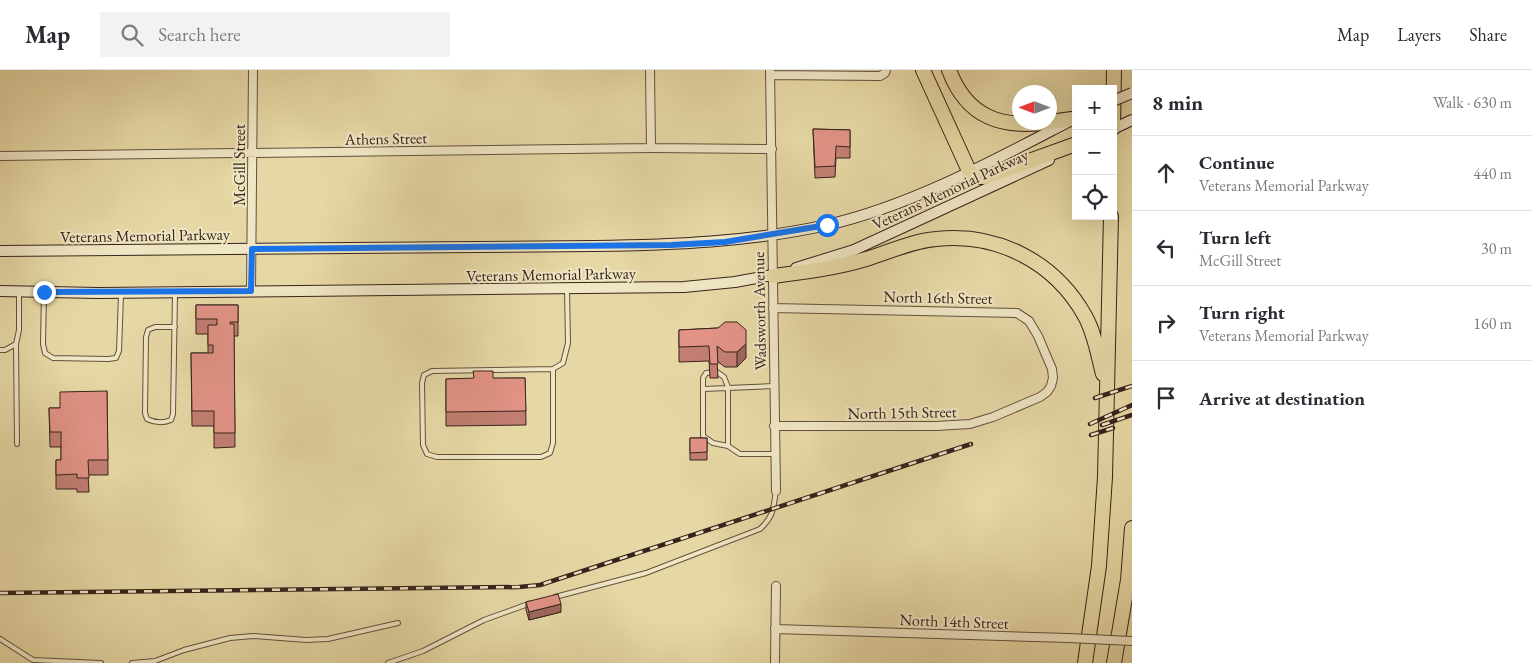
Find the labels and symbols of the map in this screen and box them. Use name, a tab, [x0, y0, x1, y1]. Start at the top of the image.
north arrow	[1012, 85, 1057, 130]
street label: McGill Street	[229, 124, 250, 206]
street label: Athens Street	[344, 127, 427, 150]
street label: Veterans Memorial Parkway	[869, 144, 1032, 235]
route start	[816, 214, 839, 237]
street label: Veterans Memorial Parkway	[60, 224, 231, 247]
street label: Wadsworth Avenue	[748, 251, 771, 371]
street label: Veterans Memorial Parkway	[466, 263, 637, 286]
route end	[33, 281, 56, 304]
street label: North 16th Street	[883, 286, 993, 309]
street label: North 15th Street	[847, 401, 957, 424]
street label: North 14th Street	[899, 609, 1009, 634]

